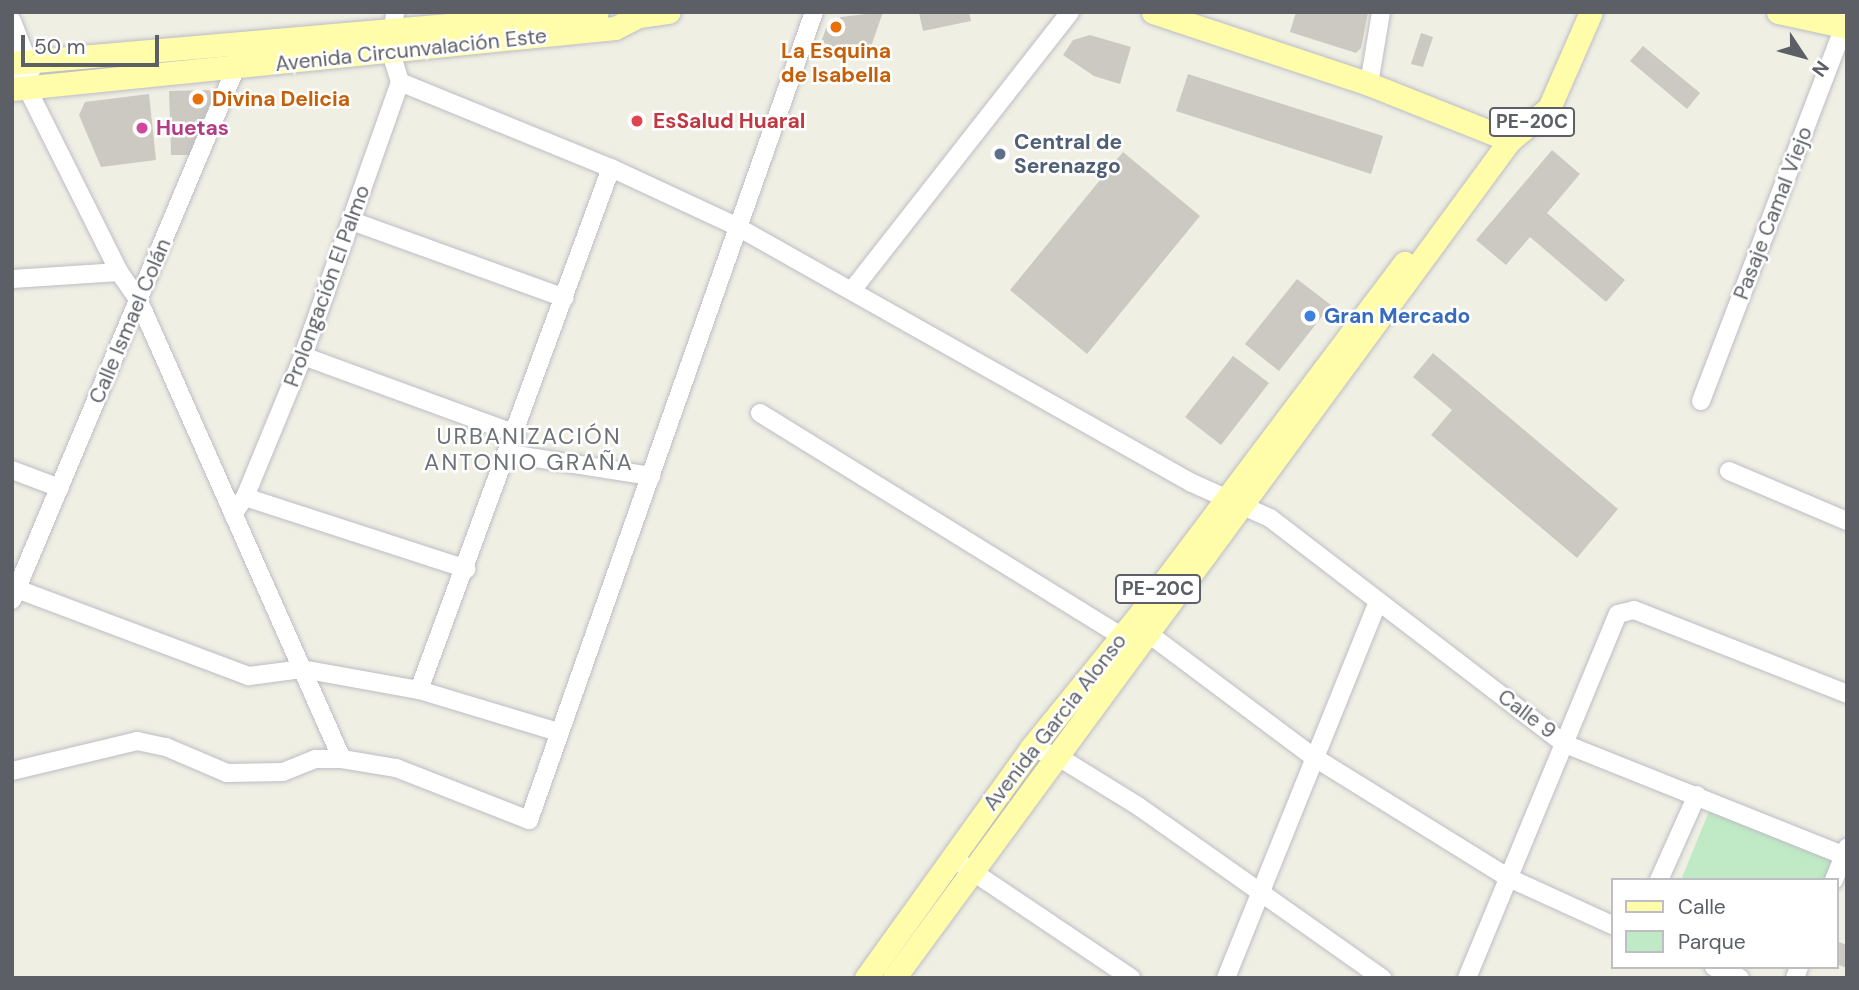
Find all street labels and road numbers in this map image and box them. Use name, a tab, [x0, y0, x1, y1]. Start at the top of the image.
street label: Avenida Circunvalación Este	[274, 23, 548, 77]
road number: PE-20C	[1488, 106, 1576, 138]
street label: Pasaje Camal Viejo	[1728, 123, 1818, 303]
street label: Prolongación El Palmo	[279, 182, 375, 390]
street label: Calle Ismael Colán	[84, 235, 176, 407]
road number: PE-20C	[1114, 574, 1202, 604]
street label: Avenida Garcia Alonso	[978, 629, 1132, 815]
street label: Calle 9	[1493, 684, 1561, 744]

